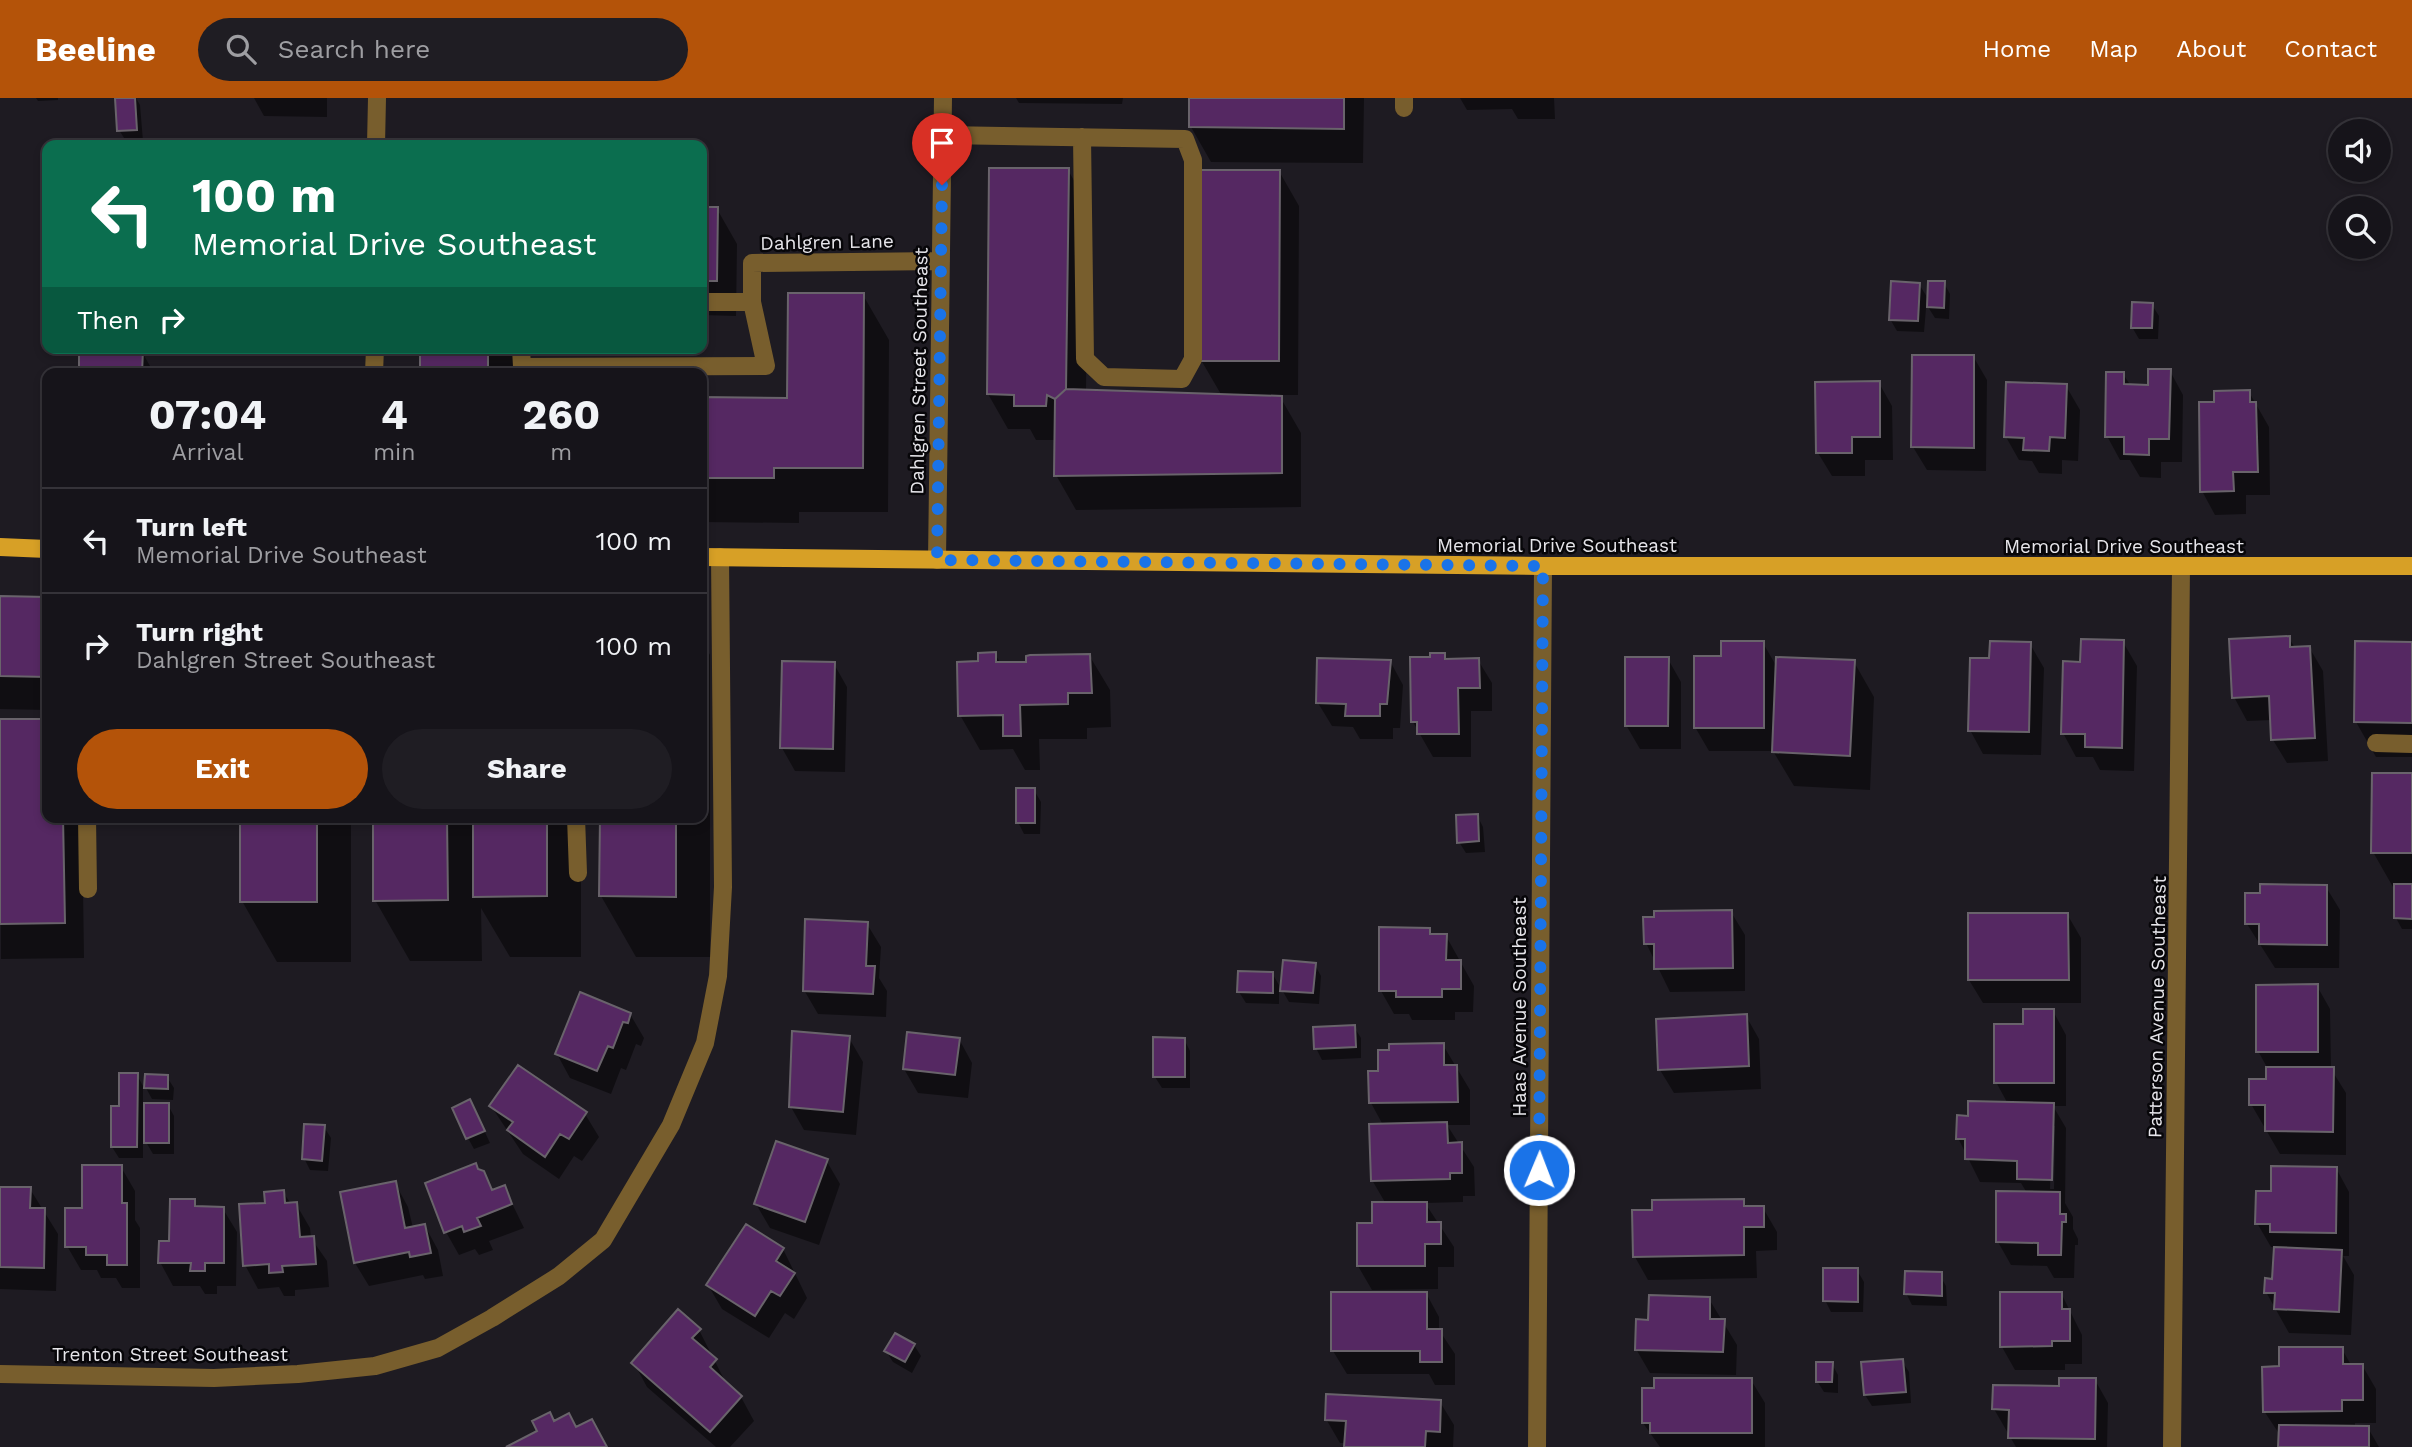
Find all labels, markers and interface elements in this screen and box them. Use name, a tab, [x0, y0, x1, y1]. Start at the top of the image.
search box	[198, 18, 688, 81]
text: Beeline	[35, 30, 156, 69]
icon: search	[222, 30, 260, 68]
text: Search here	[278, 34, 430, 64]
text: Home	[1983, 35, 2051, 63]
text: Map	[2089, 35, 2138, 63]
text: About	[2176, 35, 2246, 63]
text: Contact	[2284, 35, 2377, 63]
pin	[912, 113, 972, 185]
map controls	[2328, 119, 2391, 259]
button: sound	[2328, 119, 2391, 182]
icon: arrive	[923, 124, 961, 162]
text: 100 m	[192, 166, 336, 224]
icon: left	[77, 168, 168, 259]
button: search	[2328, 196, 2391, 259]
text: Memorial Drive Southeast	[192, 225, 597, 263]
street label: Dahlgren Lane	[760, 229, 894, 255]
street label: Dahlgren Street Southeast	[905, 247, 933, 495]
icon: right	[153, 301, 191, 339]
text: Then	[77, 305, 139, 335]
text: 07:04	[149, 390, 266, 439]
text: 4	[381, 390, 408, 439]
text: 260	[522, 390, 600, 439]
text: Arrival	[172, 439, 243, 466]
text: min	[373, 439, 415, 466]
text: m	[550, 439, 572, 466]
text: Turn left	[136, 512, 247, 542]
icon: left	[77, 522, 115, 560]
text: 100 m	[596, 526, 672, 556]
street label: Memorial Drive Southeast	[1437, 534, 1677, 557]
street label: Memorial Drive Southeast	[2004, 535, 2244, 558]
text: Memorial Drive Southeast	[136, 542, 427, 569]
text: Turn right	[136, 617, 263, 647]
icon: right	[77, 627, 115, 665]
text: 100 m	[596, 631, 672, 661]
text: Dahlgren Street Southeast	[136, 647, 435, 674]
button: Exit	[77, 729, 368, 809]
button: Share	[382, 729, 672, 809]
street label: Patterson Avenue Southeast	[2143, 876, 2171, 1138]
street label: Haas Avenue Southeast	[1508, 897, 1531, 1117]
position arrow	[1502, 1133, 1576, 1207]
street label: Trenton Street Southeast	[52, 1343, 288, 1366]

